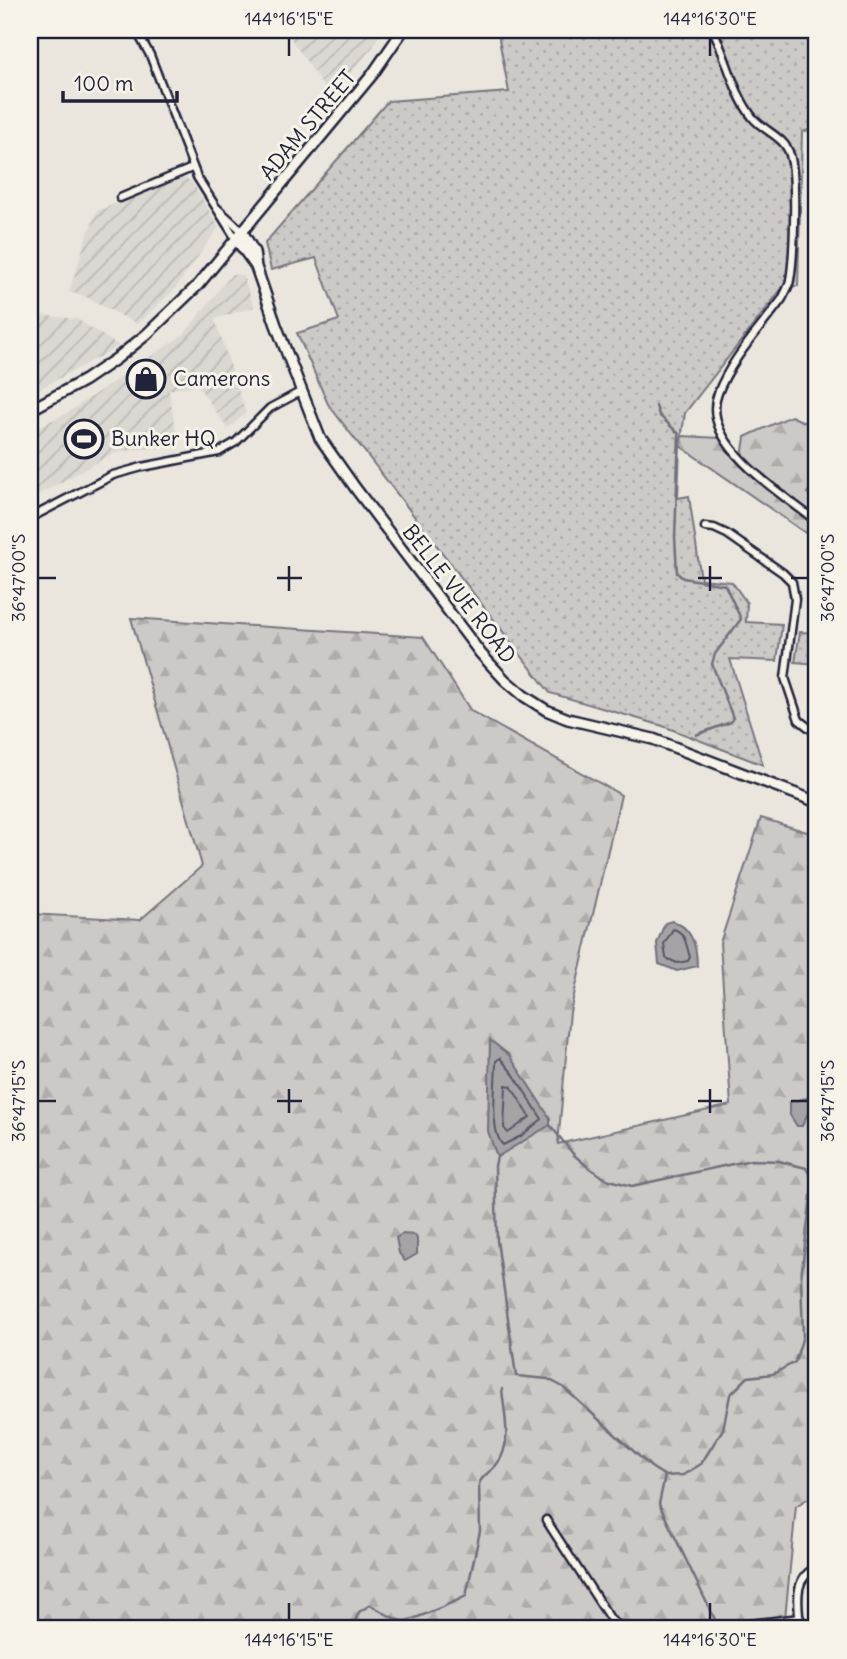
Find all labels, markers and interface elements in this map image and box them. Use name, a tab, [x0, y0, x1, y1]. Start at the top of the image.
text: 144°16'15"E	[244, 7, 334, 30]
text: 144°16'30"E	[663, 7, 757, 30]
scale bar	[63, 60, 177, 104]
street label: ADAM STREET	[254, 64, 362, 185]
text: 100 m	[74, 70, 133, 97]
shop icon: Camerons	[125, 358, 167, 400]
place label: Camerons	[173, 365, 270, 392]
sports icon: Bunker HQ	[63, 418, 105, 460]
place label: Bunker HQ	[111, 425, 216, 452]
street label: BELLE VUE ROAD	[397, 519, 522, 669]
text: 36°47'00"S	[7, 534, 30, 622]
text: 36°47'00"S	[816, 534, 839, 622]
text: 36°47'15"S	[7, 1060, 30, 1142]
text: 36°47'15"S	[816, 1060, 839, 1142]
text: 144°16'15"E	[244, 1628, 334, 1651]
text: 144°16'30"E	[663, 1628, 757, 1651]

